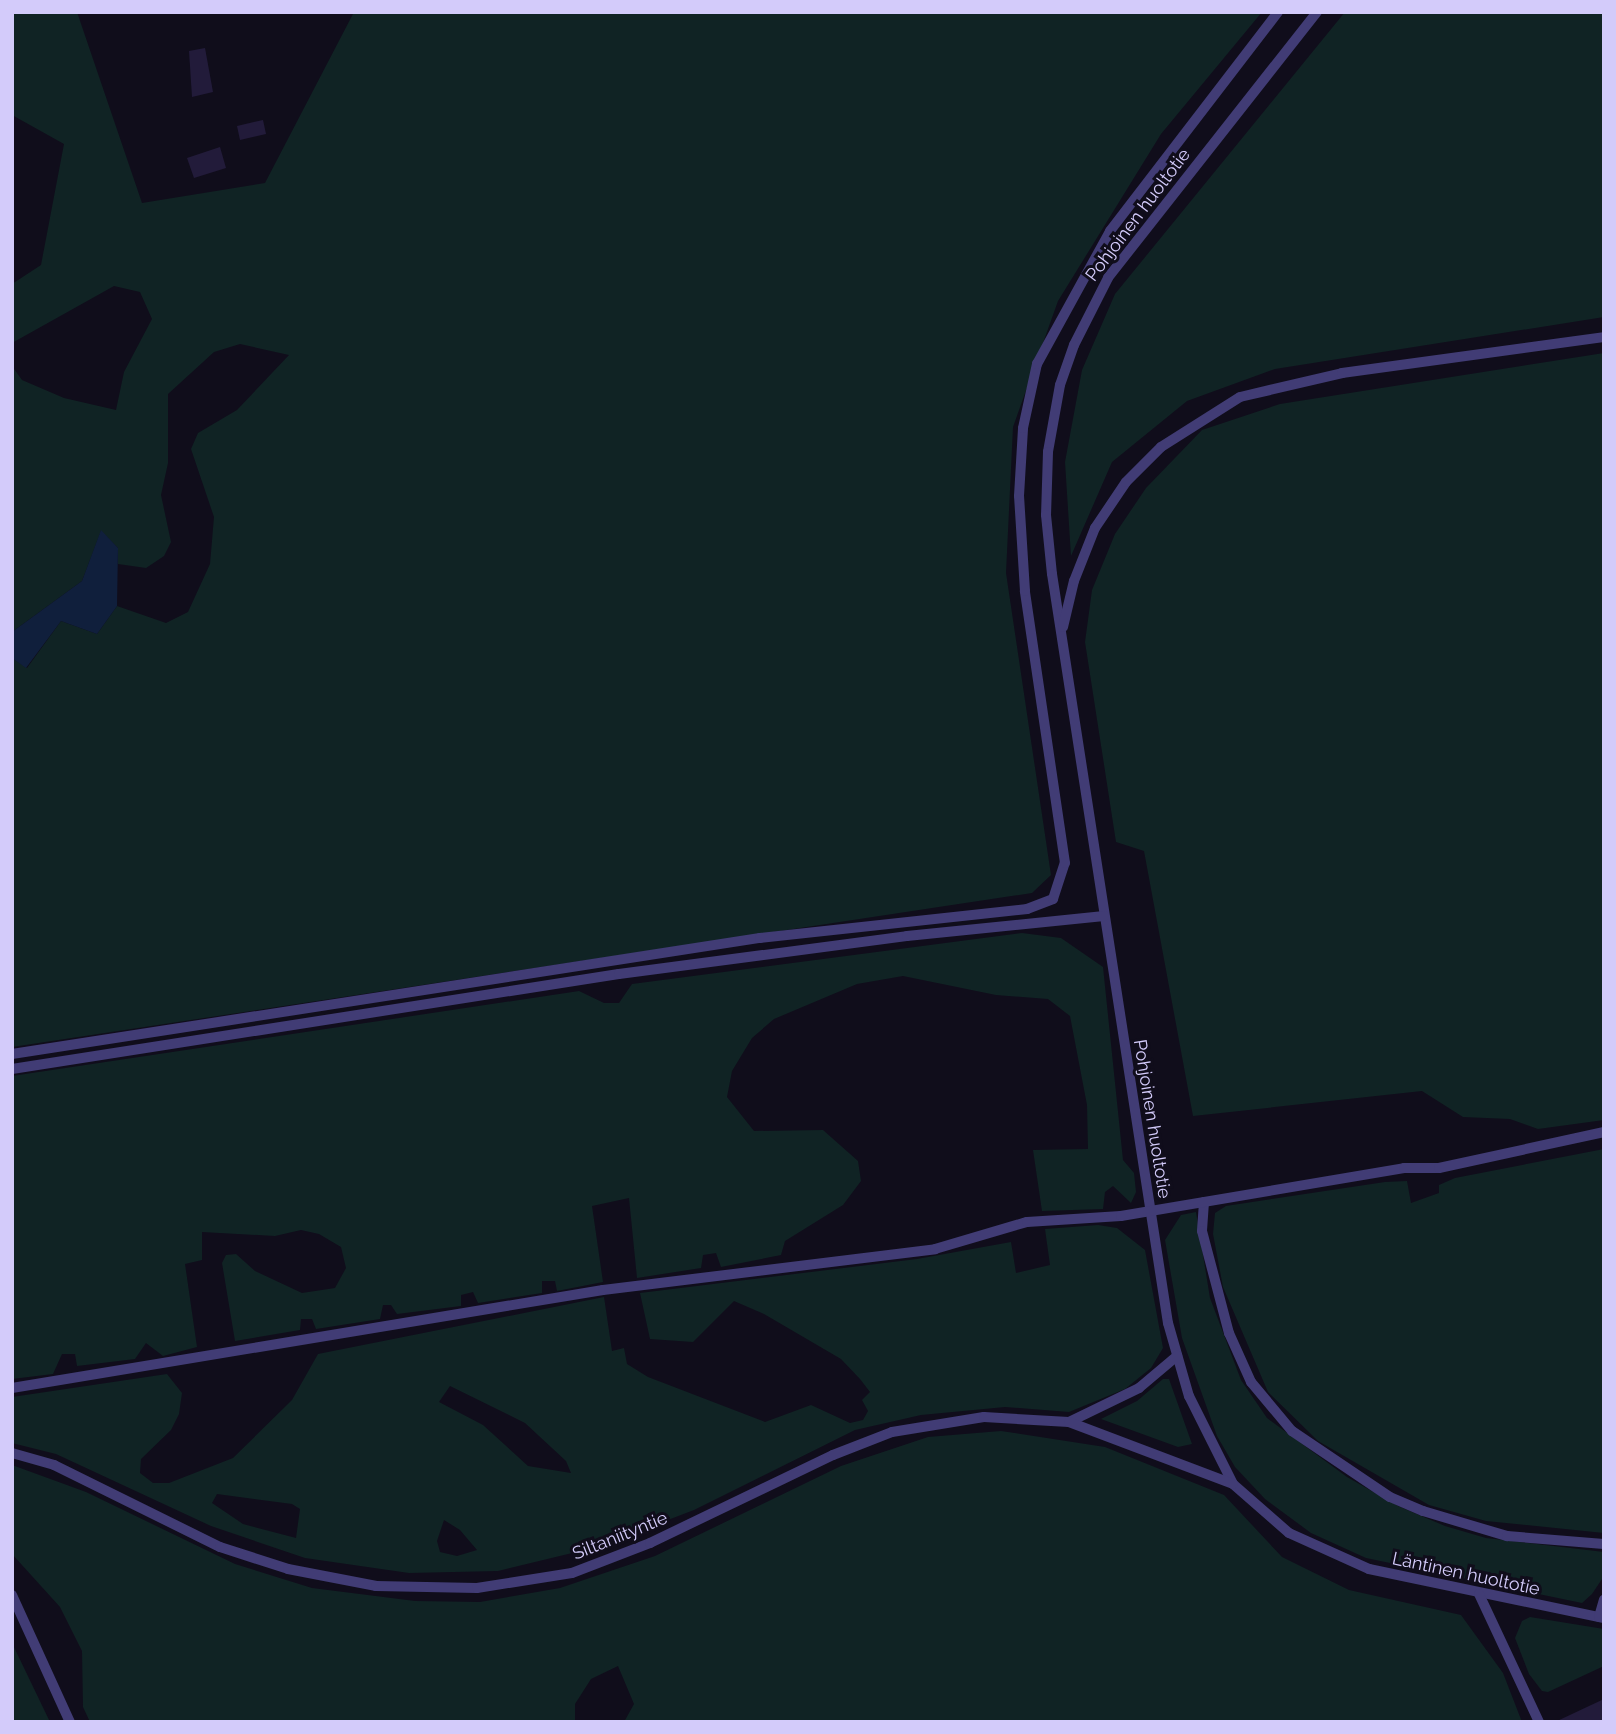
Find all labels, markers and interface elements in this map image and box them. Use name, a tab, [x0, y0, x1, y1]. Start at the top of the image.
street label: Pohjoinen huoltotie	[1081, 144, 1195, 286]
street label: Pohjoinen huoltotie	[1129, 1038, 1175, 1200]
street label: Siltaniityntie	[569, 1507, 671, 1565]
street label: Läntinen huoltotie	[1390, 1548, 1542, 1600]

